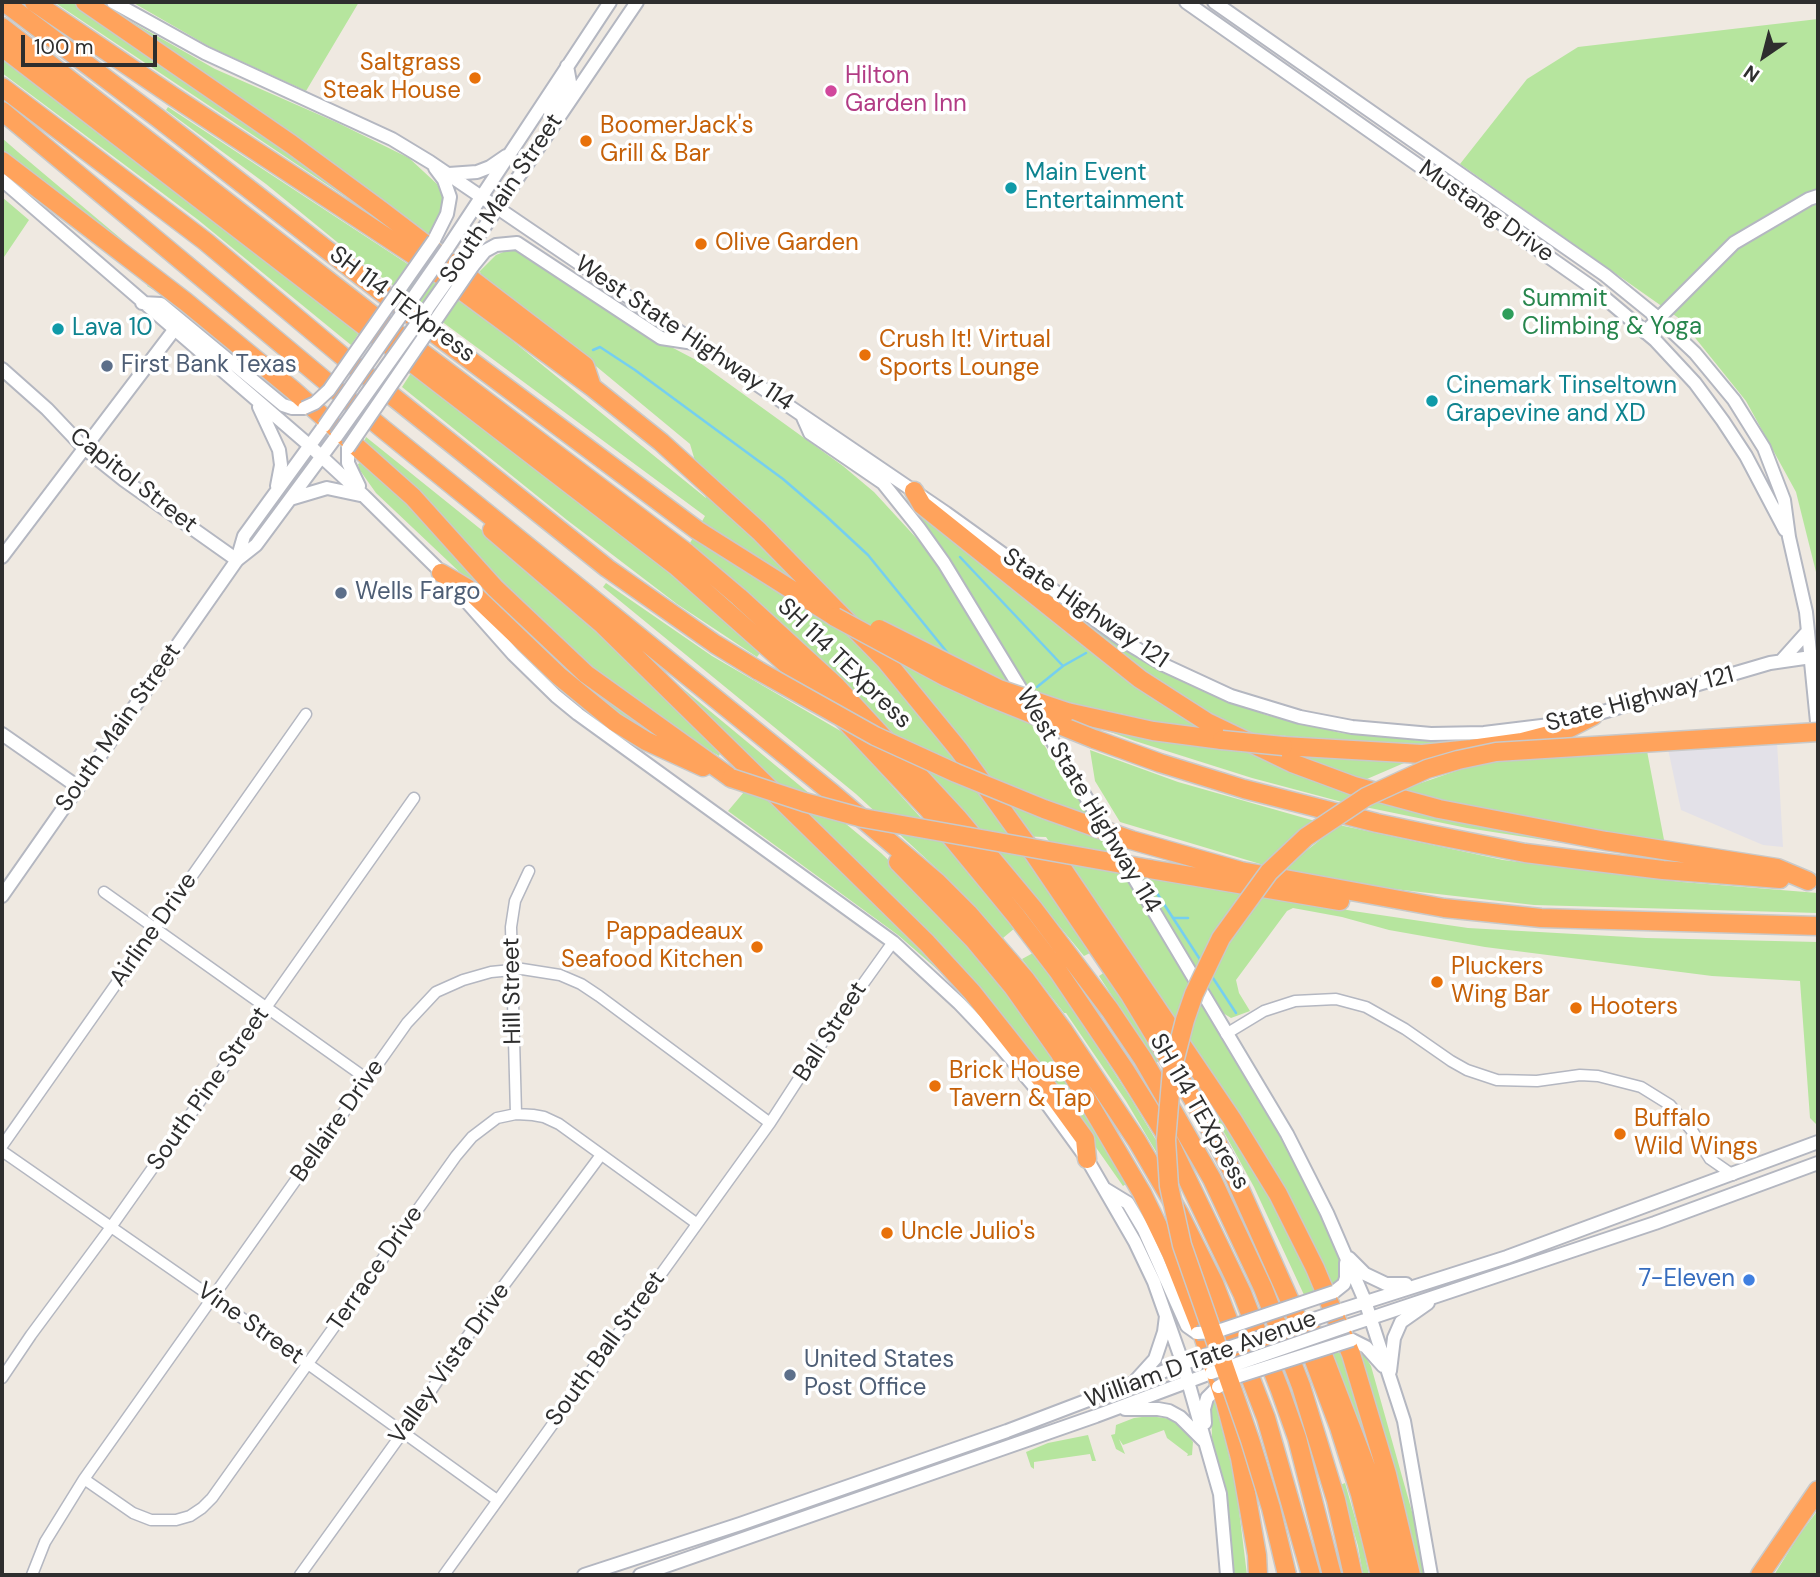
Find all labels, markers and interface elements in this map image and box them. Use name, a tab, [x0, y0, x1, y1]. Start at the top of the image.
scale bar	[24, 21, 161, 65]
north arrow	[1729, 21, 1799, 91]
text: 100 m	[34, 33, 94, 61]
place label: Saltgrass Steak House	[323, 50, 461, 106]
text: N	[1739, 59, 1765, 88]
place label: Hilton Garden Inn	[845, 63, 967, 119]
marker: Saltgrass Steak House	[467, 70, 483, 86]
marker: Hilton Garden Inn	[823, 83, 839, 99]
street label: South Main Street	[435, 109, 569, 289]
place label: BoomerJack's Grill & Bar	[600, 113, 754, 169]
marker: BoomerJack's Grill & Bar	[578, 133, 594, 149]
street label: Mustang Drive	[1413, 155, 1559, 269]
place label: Main Event Entertainment	[1025, 160, 1184, 216]
marker: Main Event Entertainment	[1003, 180, 1019, 196]
place label: Olive Garden	[715, 230, 859, 258]
marker: Olive Garden	[693, 236, 709, 252]
street label: SH 114 TEXpress	[323, 241, 481, 369]
street label: West State Highway 114	[569, 250, 799, 418]
place label: Summit Climbing & Yoga	[1522, 286, 1702, 342]
marker: Summit Climbing & Yoga	[1500, 306, 1516, 322]
place label: Lava 10	[72, 315, 153, 343]
marker: Lava 10	[50, 321, 66, 337]
place label: Crush It! Virtual Sports Lounge	[879, 327, 1051, 383]
marker: Crush It! Virtual Sports Lounge	[857, 347, 873, 363]
place label: First Bank Texas	[121, 352, 297, 380]
marker: First Bank Texas	[99, 358, 115, 374]
place label: Cinemark Tinseltown Grapevine and XD	[1446, 373, 1677, 429]
marker: Cinemark Tinseltown Grapevine and XD	[1424, 393, 1440, 409]
street label: Capitol Street	[63, 422, 203, 540]
street label: State Highway 121	[997, 543, 1173, 675]
place label: Wells Fargo	[355, 579, 481, 607]
marker: Wells Fargo	[333, 585, 349, 601]
street label: SH 114 TEXpress	[771, 593, 917, 735]
street label: South Main Street	[50, 638, 188, 818]
street label: State Highway 121	[1543, 661, 1737, 739]
street label: West State Highway 114	[1009, 683, 1167, 919]
street label: Airline Drive	[104, 868, 204, 992]
place label: Pappadeaux Seafood Kitchen	[561, 919, 743, 975]
street label: Hill Street	[498, 937, 528, 1045]
marker: Pappadeaux Seafood Kitchen	[749, 939, 765, 955]
place label: Pluckers Wing Bar	[1451, 954, 1550, 1010]
marker: Pluckers Wing Bar	[1429, 974, 1445, 990]
street label: Ball Street	[788, 977, 874, 1087]
place label: Hooters	[1590, 994, 1678, 1022]
marker: Hooters	[1568, 1000, 1584, 1016]
street label: South Pine Street	[142, 1002, 276, 1176]
street label: SH 114 TEXpress	[1143, 1029, 1255, 1195]
street label: Bellaire Drive	[285, 1054, 391, 1188]
place label: Brick House Tavern & Tap	[949, 1058, 1092, 1114]
marker: Brick House Tavern & Tap	[927, 1078, 943, 1094]
place label: Buffalo Wild Wings	[1634, 1106, 1758, 1162]
marker: Buffalo Wild Wings	[1612, 1126, 1628, 1142]
street label: Terrace Drive	[322, 1201, 430, 1337]
place label: Uncle Julio's	[901, 1219, 1036, 1247]
marker: Uncle Julio's	[879, 1225, 895, 1241]
street label: South Ball Street	[540, 1266, 672, 1432]
place label: 7-Eleven	[1638, 1266, 1735, 1294]
marker: 7-Eleven	[1741, 1272, 1757, 1288]
street label: Vine Street	[191, 1277, 309, 1371]
street label: Valley Vista Drive	[384, 1278, 516, 1450]
street label: William D Tate Avenue	[1081, 1305, 1321, 1415]
place label: United States Post Office	[804, 1347, 954, 1403]
marker: United States Post Office	[782, 1367, 798, 1383]

